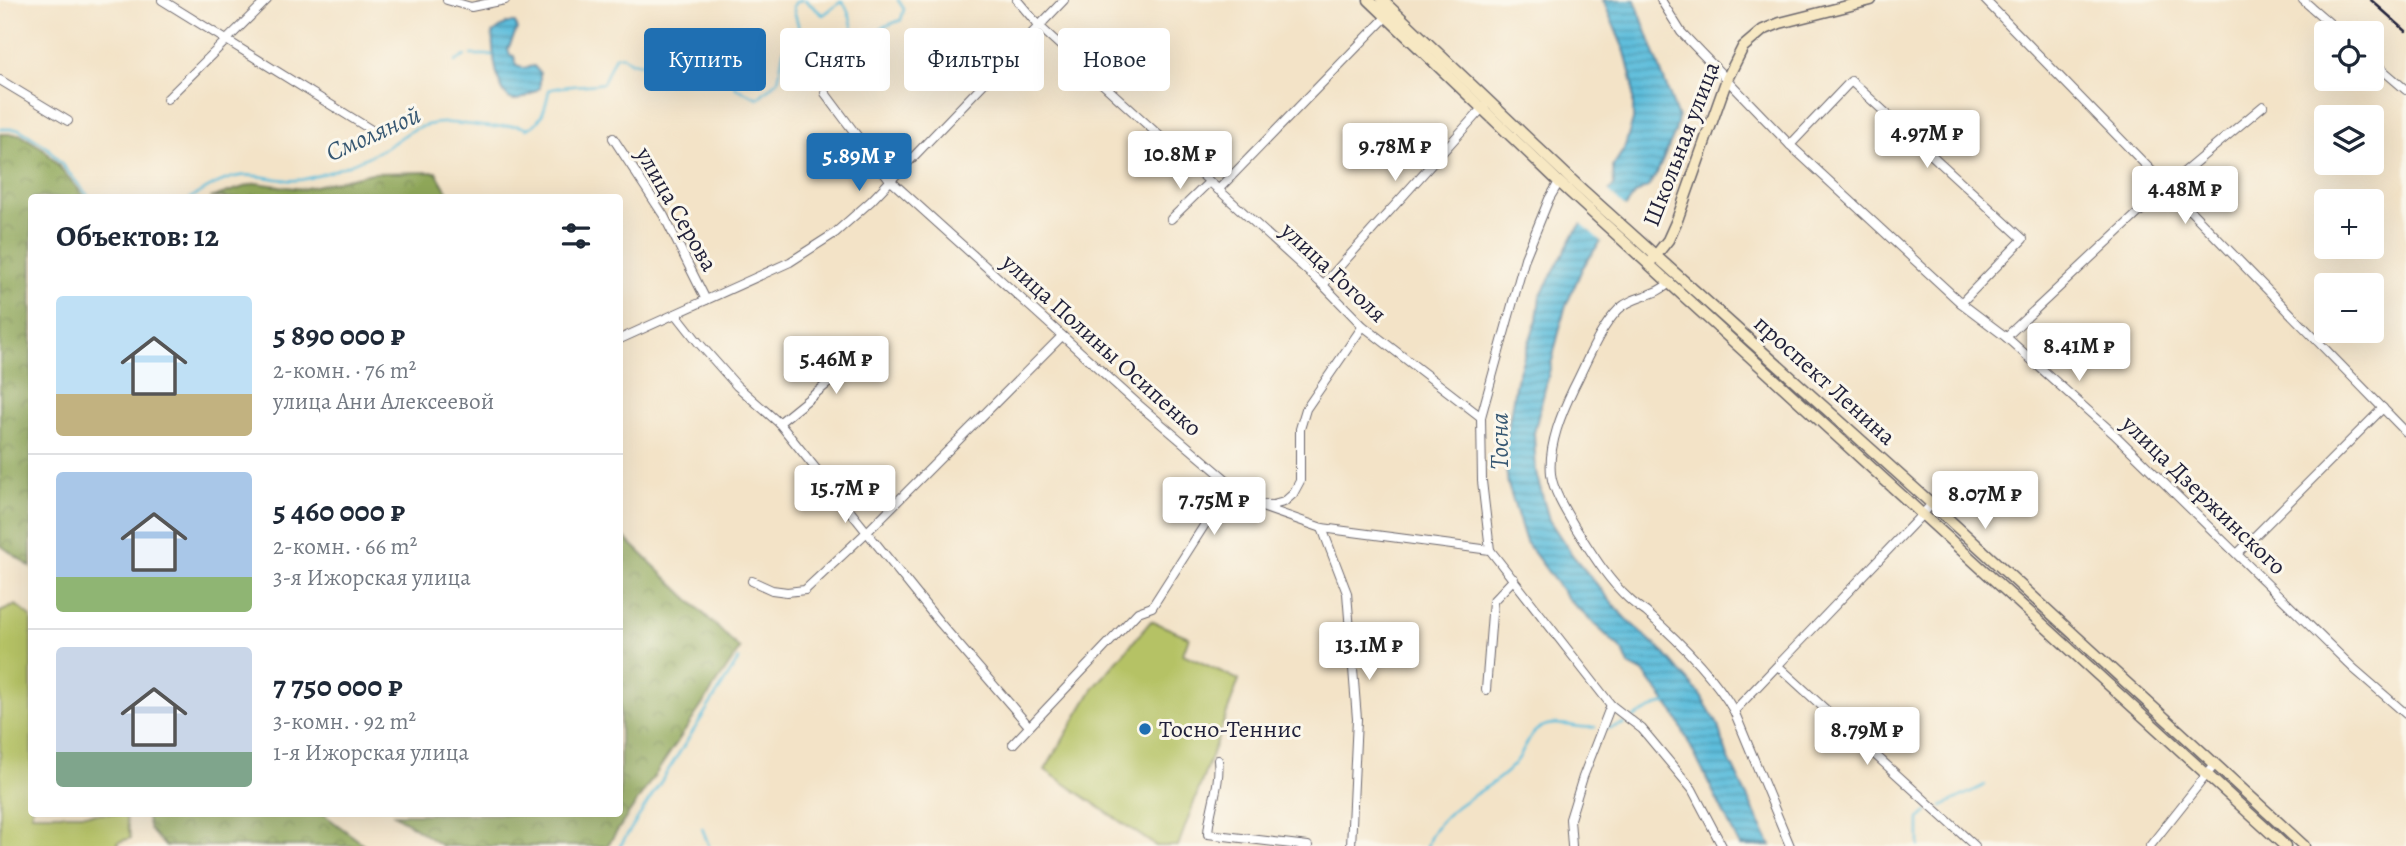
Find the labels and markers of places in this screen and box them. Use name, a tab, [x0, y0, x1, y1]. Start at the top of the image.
pin: 4.97M ₽	[1862, 110, 1992, 170]
pin: 9.78M ₽	[1330, 124, 1460, 183]
pin: 10.8M ₽	[1115, 132, 1245, 191]
pin: 5.89M ₽	[794, 134, 924, 193]
pin: 4.48M ₽	[2120, 166, 2250, 226]
pin: 8.41M ₽	[2014, 324, 2144, 383]
pin: 5.46M ₽	[771, 336, 901, 396]
pin: 15.7M ₽	[780, 466, 910, 525]
pin: 8.07M ₽	[1920, 472, 2050, 531]
pin: 7.75M ₽	[1149, 477, 1279, 537]
pin: 13.1M ₽	[1304, 622, 1434, 682]
pin: 8.79M ₽	[1802, 708, 1932, 767]
place label: Тосно-Теннис	[1159, 713, 1302, 745]
marker: Тосно-Теннис	[1137, 721, 1153, 737]

